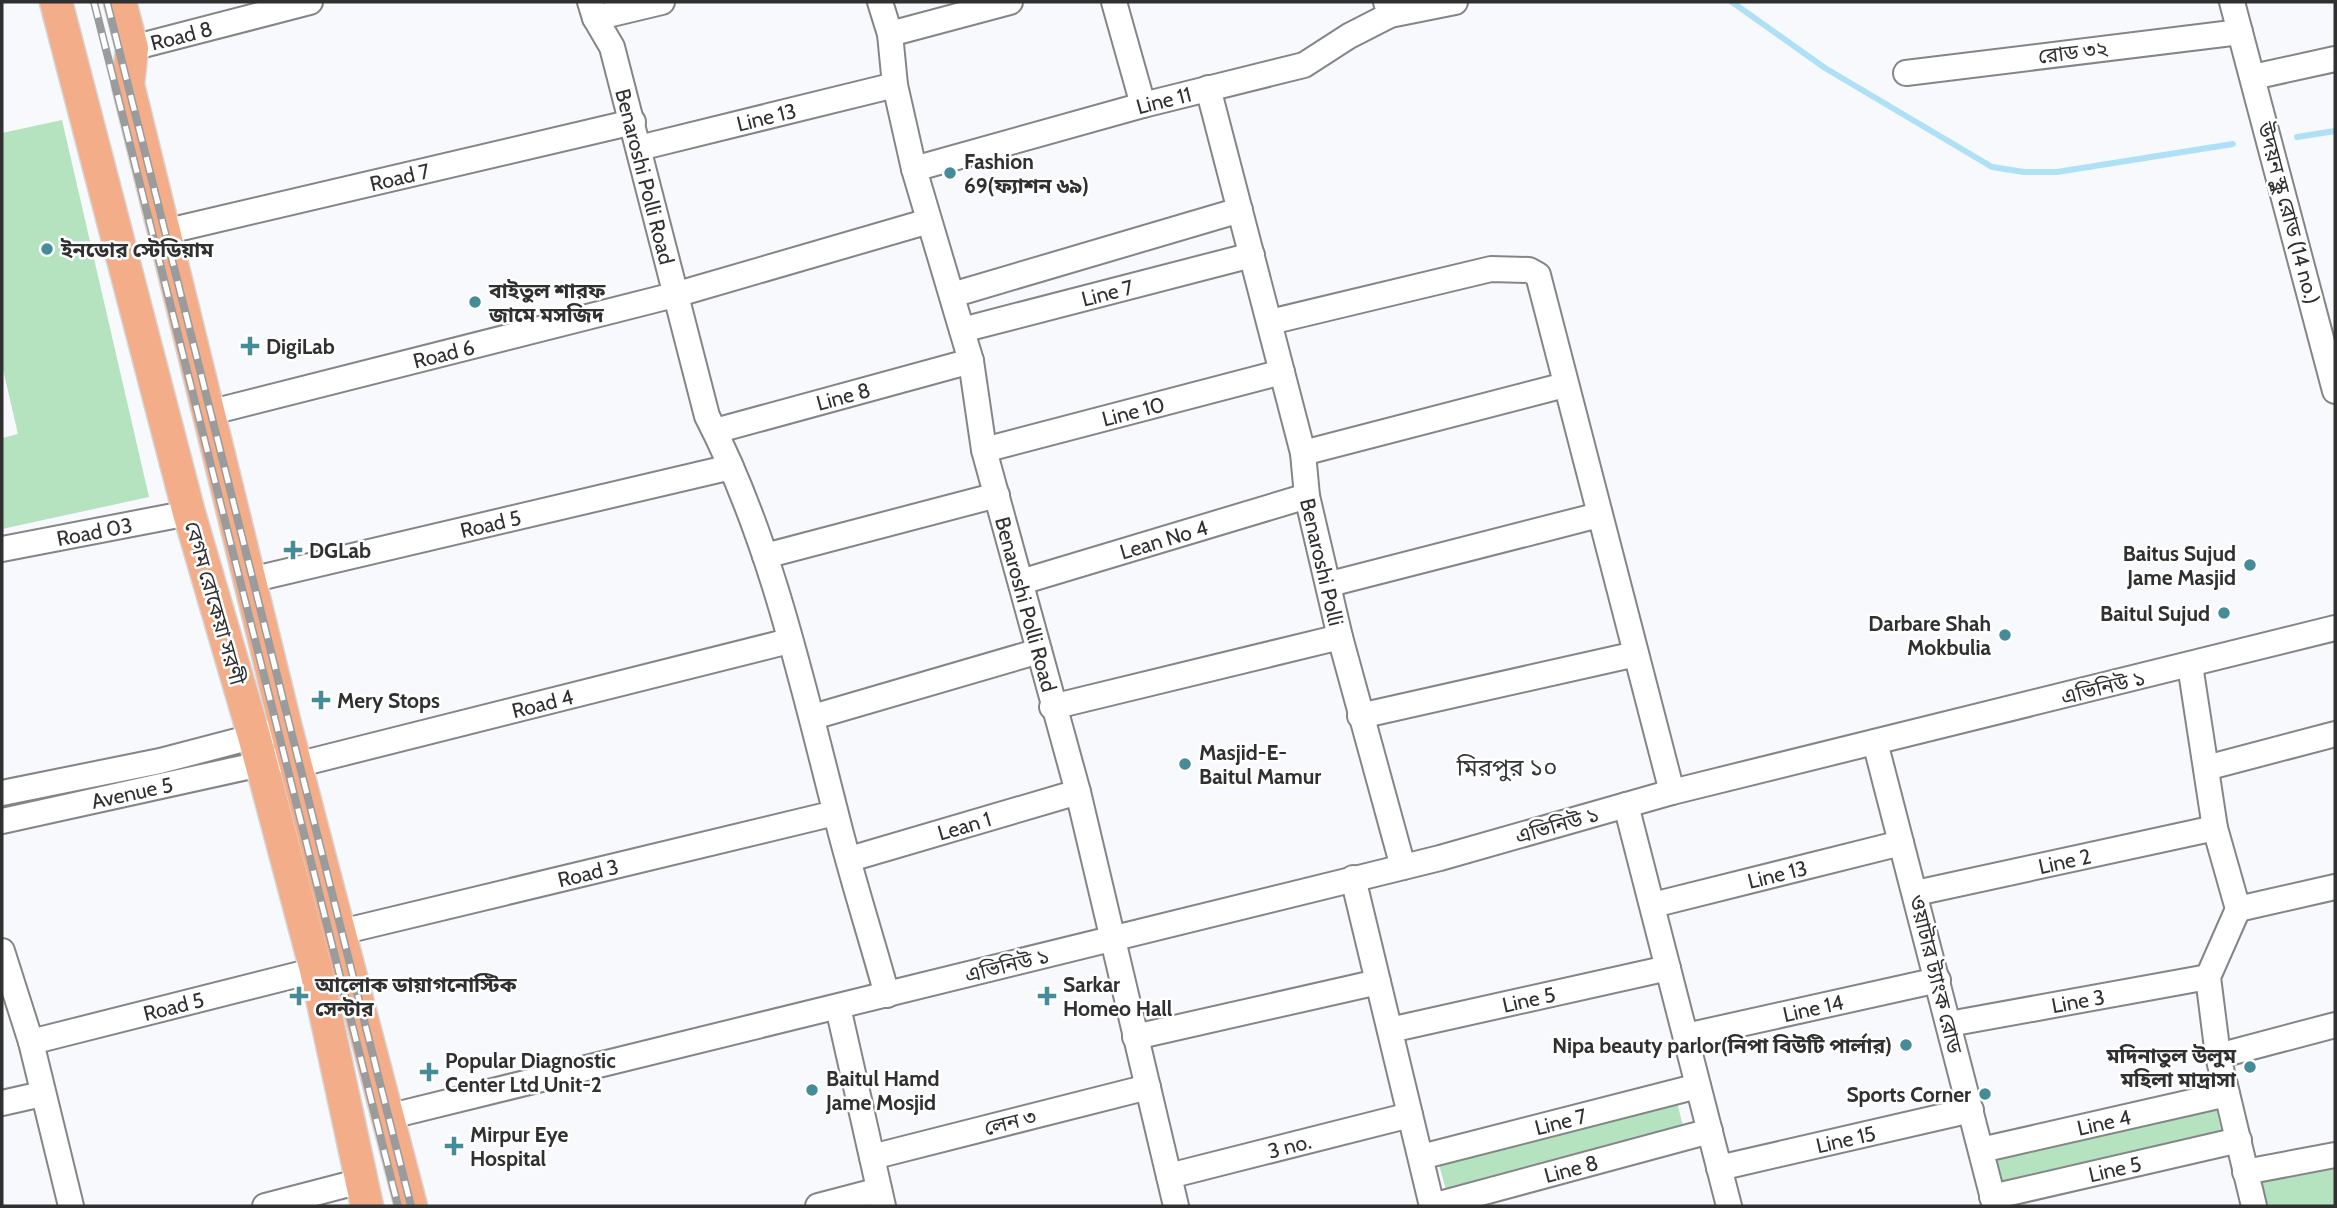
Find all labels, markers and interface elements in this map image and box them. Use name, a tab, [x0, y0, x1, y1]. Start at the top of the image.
street label: Road 8	[148, 15, 215, 55]
street label: রোড ৩২	[2037, 35, 2110, 69]
street label: Line 11	[1133, 81, 1194, 119]
street label: Benaroshi Polli Road	[611, 86, 680, 267]
street label: Line 13	[734, 97, 799, 136]
street label: উদয়ন স্কুল রোড (14 no.)	[2252, 118, 2325, 307]
place label: Fashion 69(ফ্যাশন ৬৯)	[964, 149, 1089, 198]
street label: Road 7	[367, 158, 433, 196]
marker: Fashion 69(ফ্যাশন ৬৯)	[942, 165, 958, 181]
place label: ইনডোর স্টেডিয়াম	[60, 237, 214, 262]
marker: ইনডোর স্টেডিয়াম	[39, 241, 55, 257]
street label: Line 7	[1079, 274, 1136, 311]
place label: বাইতুল শারফ জামে মসজিদ	[488, 278, 606, 327]
marker: বাইতুল শারফ জামে মসজিদ	[467, 294, 483, 310]
place label: DigiLab	[266, 334, 335, 359]
street label: Road 6	[410, 334, 477, 373]
marker: DigiLab	[240, 336, 260, 356]
street label: Line 8	[813, 377, 873, 415]
street label: Line 10	[1099, 391, 1167, 431]
street label: Benaroshi Polli	[1295, 496, 1349, 628]
street label: Road 5	[458, 504, 523, 543]
street label: Road 03	[54, 512, 134, 551]
street label: Benaroshi Polli Road	[990, 514, 1062, 694]
street label: Lean No 4	[1117, 514, 1211, 564]
street label: বেগম রোকেয়া সরণী	[180, 518, 250, 688]
place label: DGLab	[309, 538, 371, 563]
marker: DGLab	[283, 540, 303, 560]
place label: Baitus Sujud Jame Masjid	[2123, 541, 2236, 590]
marker: Baitus Sujud Jame Masjid	[2242, 557, 2258, 573]
place label: Baitul Sujud	[2100, 601, 2210, 626]
marker: Baitul Sujud	[2216, 605, 2232, 621]
place label: Darbare Shah Mokbulia	[1868, 611, 1992, 660]
marker: Darbare Shah Mokbulia	[1997, 627, 2013, 643]
street label: এভিনিউ ১	[2058, 664, 2148, 710]
street label: Road 4	[509, 683, 576, 723]
place label: Mery Stops	[337, 688, 440, 713]
marker: Mery Stops	[311, 690, 331, 710]
place label: Masjid-E- Baitul Mamur	[1199, 740, 1321, 789]
district label: মিরপুর ১০	[1456, 753, 1557, 782]
marker: Masjid-E- Baitul Mamur	[1177, 756, 1193, 772]
street label: Avenue 5	[89, 771, 175, 814]
street label: এভিনিউ ১	[1512, 801, 1602, 849]
street label: Lean 1	[934, 806, 994, 845]
street label: Line 2	[2036, 843, 2093, 879]
street label: Road 3	[555, 853, 621, 892]
street label: Line 13	[1745, 854, 1810, 893]
street label: ওয়াটার ট্যাংক রোড	[1904, 892, 1968, 1057]
street label: এভিনিউ ১	[962, 942, 1052, 988]
place label: আলোক ডায়াগনোস্টিক সেন্টার	[314, 972, 517, 1021]
place label: Sarkar Homeo Hall	[1063, 972, 1173, 1021]
street label: Line 5	[1500, 981, 1557, 1017]
street label: Line 3	[2049, 984, 2107, 1018]
street label: Road 5	[141, 986, 206, 1026]
marker: আলোক ডায়াগনোস্টিক সেন্টার	[289, 986, 309, 1006]
marker: Sarkar Homeo Hall	[1037, 986, 1057, 1006]
street label: Line 14	[1780, 989, 1846, 1027]
place label: Nipa beauty parlor(নিপা বিউটি পার্লার)	[1552, 1033, 1892, 1058]
marker: Nipa beauty parlor(নিপা বিউটি পার্লার)	[1898, 1037, 1914, 1053]
place label: মদিনাতুল উলুম মহিলা মাদ্রাসা	[2106, 1043, 2237, 1092]
place label: Popular Diagnostic Center Ltd Unit-2	[445, 1048, 616, 1097]
marker: মদিনাতুল উলুম মহিলা মাদ্রাসা	[2242, 1059, 2258, 1075]
marker: Popular Diagnostic Center Ltd Unit-2	[419, 1062, 439, 1082]
place label: Baitul Hamd Jame Mosjid	[825, 1066, 940, 1115]
marker: Baitul Hamd Jame Mosjid	[804, 1082, 820, 1098]
place label: Sports Corner	[1846, 1082, 1971, 1107]
marker: Sports Corner	[1977, 1086, 1993, 1102]
street label: Line 7	[1532, 1102, 1590, 1140]
street label: লেন ৩	[981, 1103, 1039, 1141]
street label: Line 4	[2075, 1104, 2133, 1140]
street label: Line 15	[1813, 1120, 1878, 1158]
place label: Mirpur Eye Hospital	[470, 1122, 568, 1171]
street label: 3 no.	[1265, 1128, 1314, 1163]
marker: Mirpur Eye Hospital	[444, 1136, 464, 1156]
street label: Line 8	[1541, 1149, 1601, 1188]
street label: Line 5	[2086, 1150, 2144, 1187]

